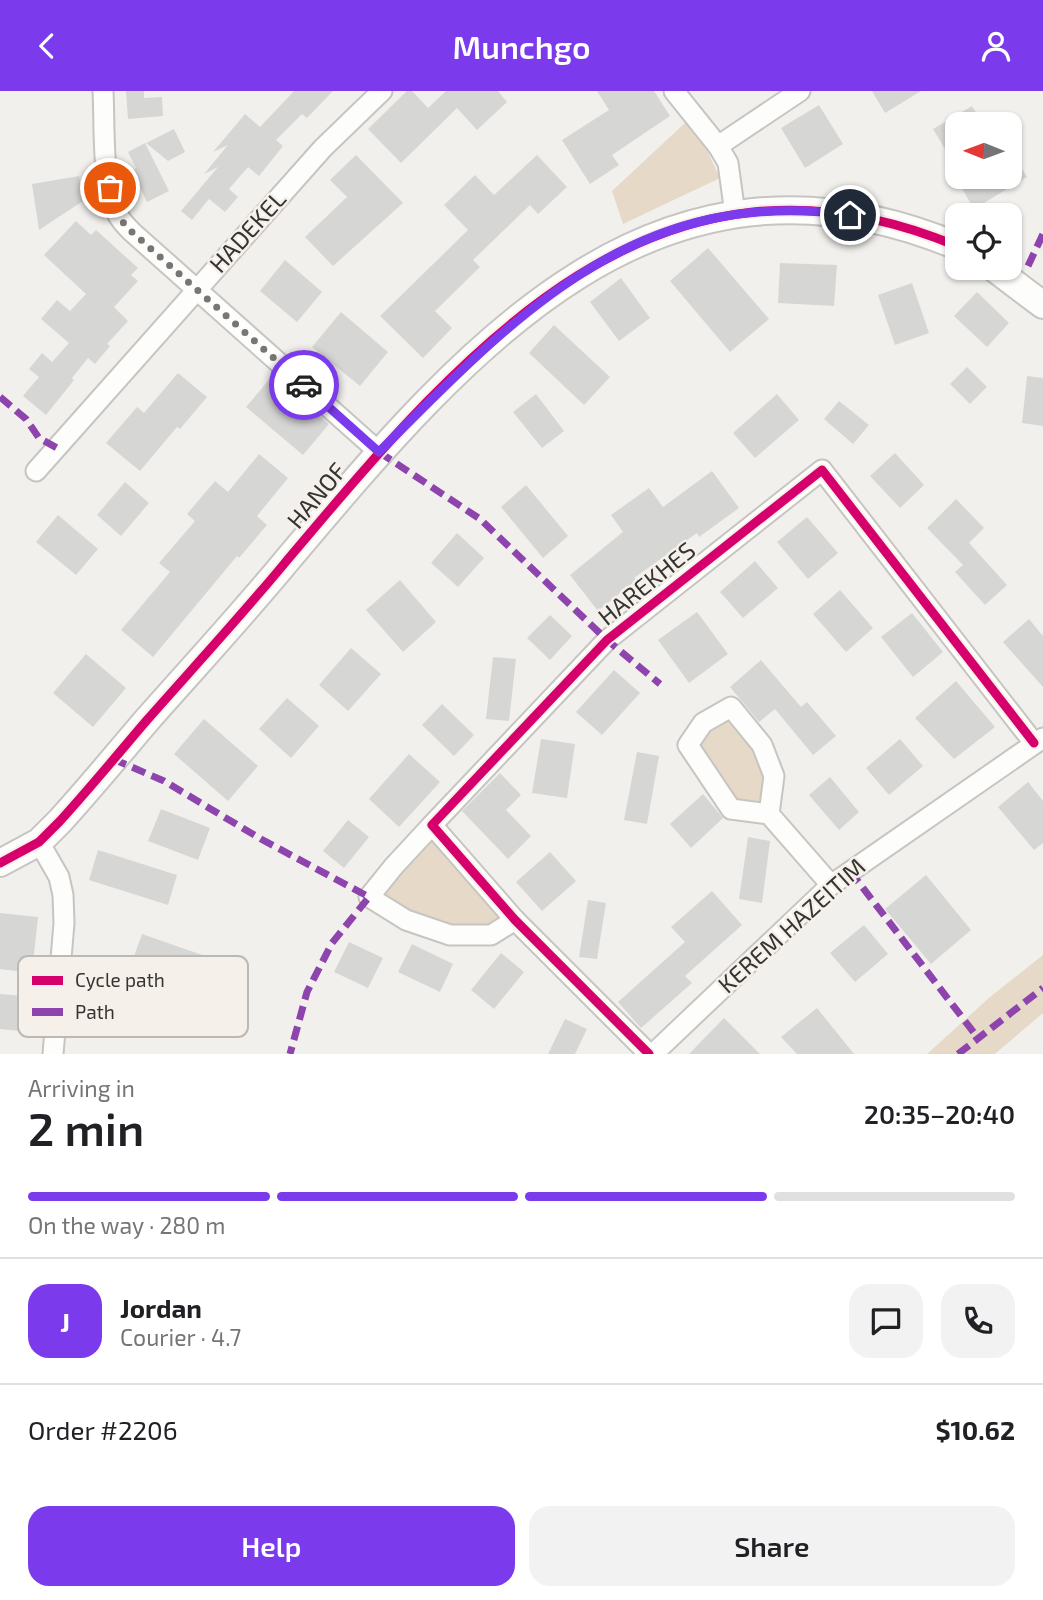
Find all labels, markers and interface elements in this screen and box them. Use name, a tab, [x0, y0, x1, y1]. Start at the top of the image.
icon: back	[28, 27, 66, 65]
text: Munchgo	[452, 27, 591, 65]
icon: person	[977, 27, 1015, 65]
north arrow	[945, 112, 1022, 189]
map controls	[945, 112, 1022, 280]
pin	[80, 158, 140, 218]
icon: bag	[91, 169, 129, 207]
street label: HADEKEL	[203, 184, 291, 278]
pin	[820, 185, 880, 245]
icon: home	[831, 196, 869, 234]
button: locate	[945, 203, 1022, 280]
courier	[269, 350, 339, 420]
icon: car	[285, 366, 323, 404]
street label: HANOF	[280, 456, 352, 534]
street label: HAREKHES	[592, 535, 700, 631]
street label: KEREM HAZEITIM	[712, 851, 870, 998]
legend	[18, 956, 248, 1037]
text: Cycle path	[75, 968, 165, 991]
text: Path	[75, 1000, 115, 1023]
text: Arriving in	[28, 1074, 135, 1102]
text: 20:35–20:40	[864, 1098, 1015, 1129]
text: 2 min	[28, 1100, 144, 1155]
text: On the way · 280 m	[28, 1211, 225, 1239]
button: chat	[849, 1284, 923, 1358]
button: phone	[941, 1284, 1015, 1358]
text: Jordan	[120, 1292, 202, 1323]
text: J	[60, 1306, 70, 1337]
text: Courier · 4.7	[120, 1323, 241, 1351]
text: Order #2206	[28, 1414, 178, 1445]
text: $10.62	[935, 1414, 1015, 1445]
button: Help	[28, 1506, 515, 1586]
button: Share	[529, 1506, 1015, 1586]

